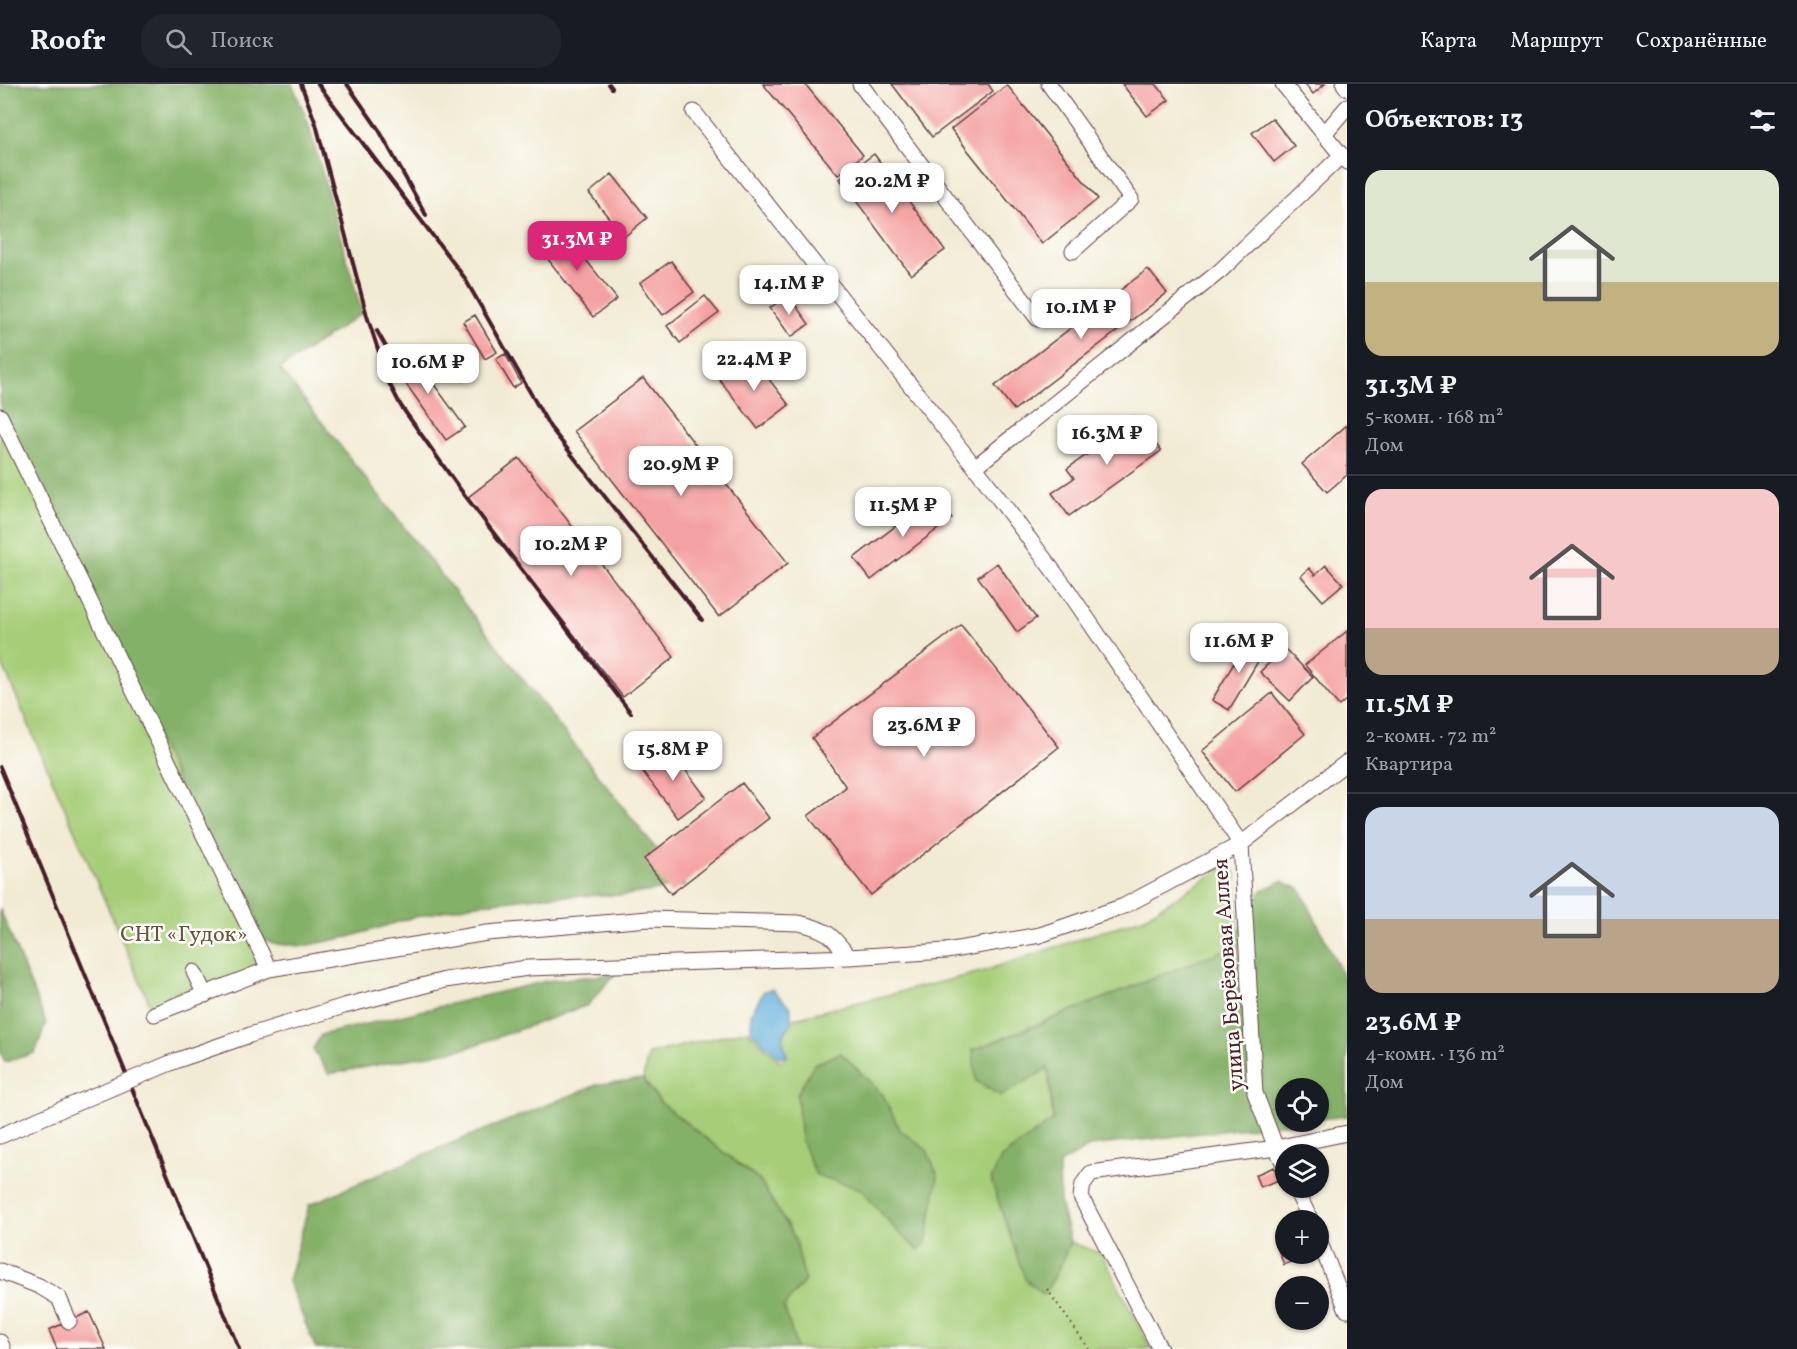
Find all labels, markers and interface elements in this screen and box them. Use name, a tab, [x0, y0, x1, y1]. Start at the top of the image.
search box	[141, 14, 561, 68]
text: Roofr	[30, 22, 105, 61]
icon: search	[162, 25, 195, 58]
text: Поиск	[210, 26, 273, 57]
text: Карта	[1420, 27, 1477, 56]
text: Маршрут	[1510, 27, 1603, 56]
text: Сохранённые	[1636, 27, 1767, 56]
text: Объектов: 13	[1365, 102, 1523, 138]
icon: filters	[1746, 104, 1779, 137]
pin: 20.2M ₽	[837, 163, 947, 214]
text: 20.2M ₽	[854, 168, 930, 196]
icon: home	[1518, 209, 1626, 317]
pin: 31.3M ₽	[522, 221, 632, 272]
text: 31.3M ₽	[542, 226, 612, 254]
pin: 14.1M ₽	[734, 265, 844, 316]
text: 14.1M ₽	[754, 270, 824, 298]
pin: 10.1M ₽	[1026, 289, 1136, 340]
text: 10.1M ₽	[1045, 294, 1117, 322]
pin: 22.4M ₽	[699, 341, 809, 392]
pin: 10.6M ₽	[373, 344, 483, 395]
text: 22.4M ₽	[716, 346, 792, 374]
text: 10.6M ₽	[391, 349, 465, 377]
text: 31.3M ₽	[1365, 368, 1457, 404]
text: 5-комн. · 168 m²	[1365, 404, 1503, 432]
pin: 16.3M ₽	[1052, 415, 1162, 466]
text: 16.3M ₽	[1071, 420, 1143, 448]
text: Дом	[1365, 432, 1404, 460]
pin: 20.9M ₽	[626, 446, 736, 497]
text: 20.9M ₽	[643, 451, 719, 479]
pin: 11.5M ₽	[848, 487, 958, 538]
text: 11.5M ₽	[869, 492, 937, 520]
pin: 10.2M ₽	[516, 526, 626, 577]
icon: home	[1518, 528, 1626, 636]
text: 10.2M ₽	[534, 531, 608, 559]
pin: 11.6M ₽	[1184, 623, 1294, 674]
text: 11.6M ₽	[1204, 628, 1274, 656]
text: 11.5M ₽	[1365, 687, 1454, 723]
pin: 23.6M ₽	[869, 707, 979, 758]
text: 23.6M ₽	[887, 712, 961, 740]
text: 2-комн. · 72 m²	[1365, 723, 1496, 751]
pin: 15.8M ₽	[618, 731, 728, 782]
text: 15.8M ₽	[637, 736, 709, 764]
text: Квартира	[1365, 751, 1453, 779]
icon: home	[1518, 846, 1626, 954]
street label: улица Берёзовая Аллея	[1206, 857, 1253, 1092]
park label: СНТ «Гудок»	[120, 920, 248, 951]
text: 23.6M ₽	[1365, 1005, 1461, 1041]
text: 4-комн. · 136 m²	[1365, 1041, 1505, 1069]
text: Дом	[1365, 1069, 1404, 1097]
map controls	[1275, 1078, 1329, 1330]
button: locate	[1275, 1078, 1329, 1132]
button: layers	[1275, 1144, 1329, 1198]
button: +	[1275, 1210, 1329, 1264]
button: −	[1275, 1276, 1329, 1330]

